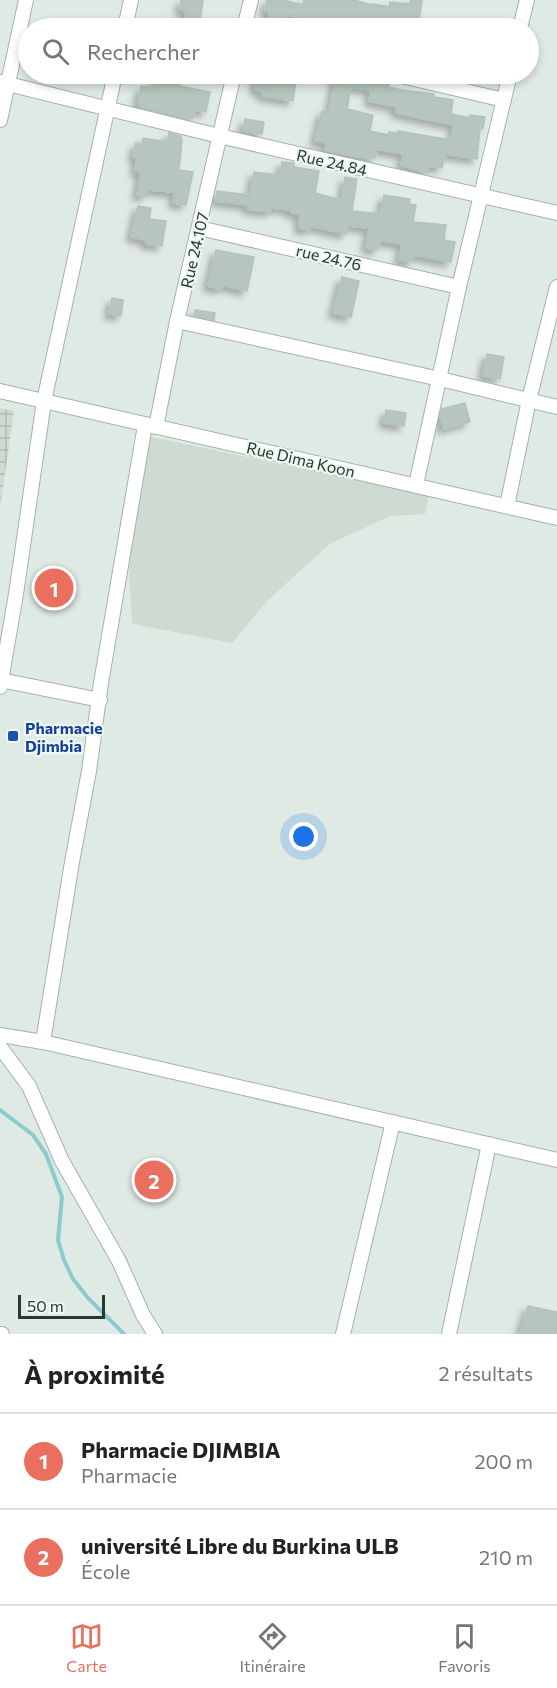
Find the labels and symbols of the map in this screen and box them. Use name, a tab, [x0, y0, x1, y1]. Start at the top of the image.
street label: Rue 24.84	[295, 145, 370, 179]
street label: Rue 24.107	[176, 210, 212, 290]
street label: rue 24.76	[294, 240, 364, 274]
street label: Rue Dima Koon	[245, 437, 357, 481]
pin: 1	[34, 566, 74, 610]
place label: Pharmacie Djimbia	[25, 718, 103, 755]
marker: Pharmacie Djimbia	[6, 729, 20, 743]
your location	[289, 822, 318, 851]
pin: 2	[134, 1158, 174, 1202]
scale bar	[18, 1292, 105, 1320]

